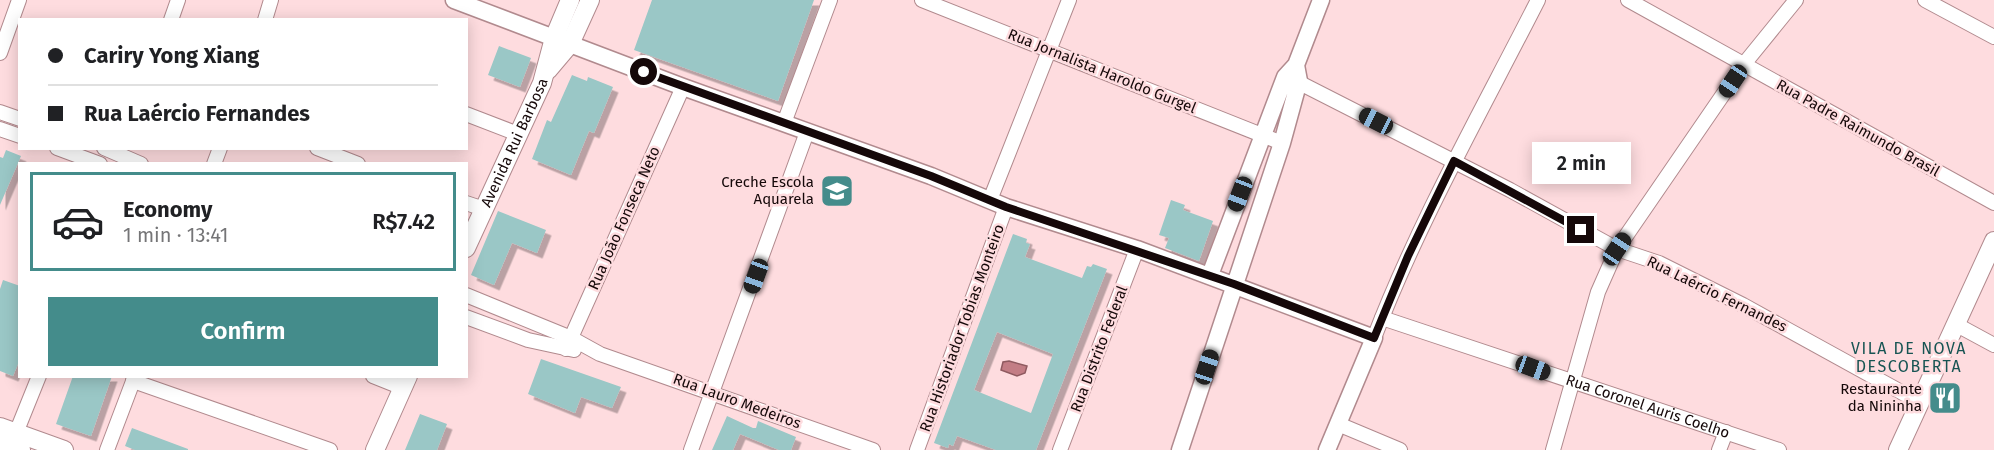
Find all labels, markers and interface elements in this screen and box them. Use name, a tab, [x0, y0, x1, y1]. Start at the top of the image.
street label: Rua Jornalista Haroldo Gurgel	[1005, 25, 1199, 117]
text: Cariry Yong Xiang	[84, 42, 259, 69]
route start	[630, 58, 657, 85]
car	[1715, 61, 1751, 101]
street label: Avenida Rui Barbosa	[477, 76, 552, 210]
street label: Rua Padre Raimundo Brasil	[1773, 76, 1943, 181]
text: Rua Laércio Fernandes	[84, 100, 310, 127]
car	[1356, 105, 1396, 137]
street label: Rua João Fonseca Neto	[584, 143, 664, 293]
callout: 2 min	[1532, 143, 1630, 185]
text: 2 min	[1557, 151, 1606, 175]
place label: Creche Escola Aquarela	[721, 173, 814, 208]
school or university icon: Creche Escola Aquarela	[819, 173, 855, 209]
car	[1225, 174, 1255, 214]
icon: car	[51, 195, 105, 249]
text: Economy	[123, 196, 212, 223]
text: R$7.42	[372, 208, 435, 235]
route end	[1567, 216, 1594, 243]
street label: Rua Historiador Tobias Monteiro	[916, 222, 1008, 434]
text: 1 min · 13:41	[123, 223, 228, 247]
car	[1599, 229, 1635, 269]
street label: Rua Laércio Fernandes	[1644, 252, 1790, 336]
car	[741, 256, 771, 296]
street label: Rua Distrito Federal	[1067, 283, 1132, 415]
button: Confirm	[48, 297, 438, 366]
district label: VILA DE NOVA DESCOBERTA	[1851, 339, 1967, 376]
car	[1193, 347, 1221, 387]
car	[1513, 353, 1553, 383]
street label: Rua Lauro Medeiros	[671, 370, 803, 432]
street label: Rua Coronel Auris Coelho	[1563, 371, 1732, 442]
place label: Restaurante da Nininha	[1840, 380, 1922, 415]
restaurant icon: Restaurante da Nininha	[1927, 380, 1963, 416]

